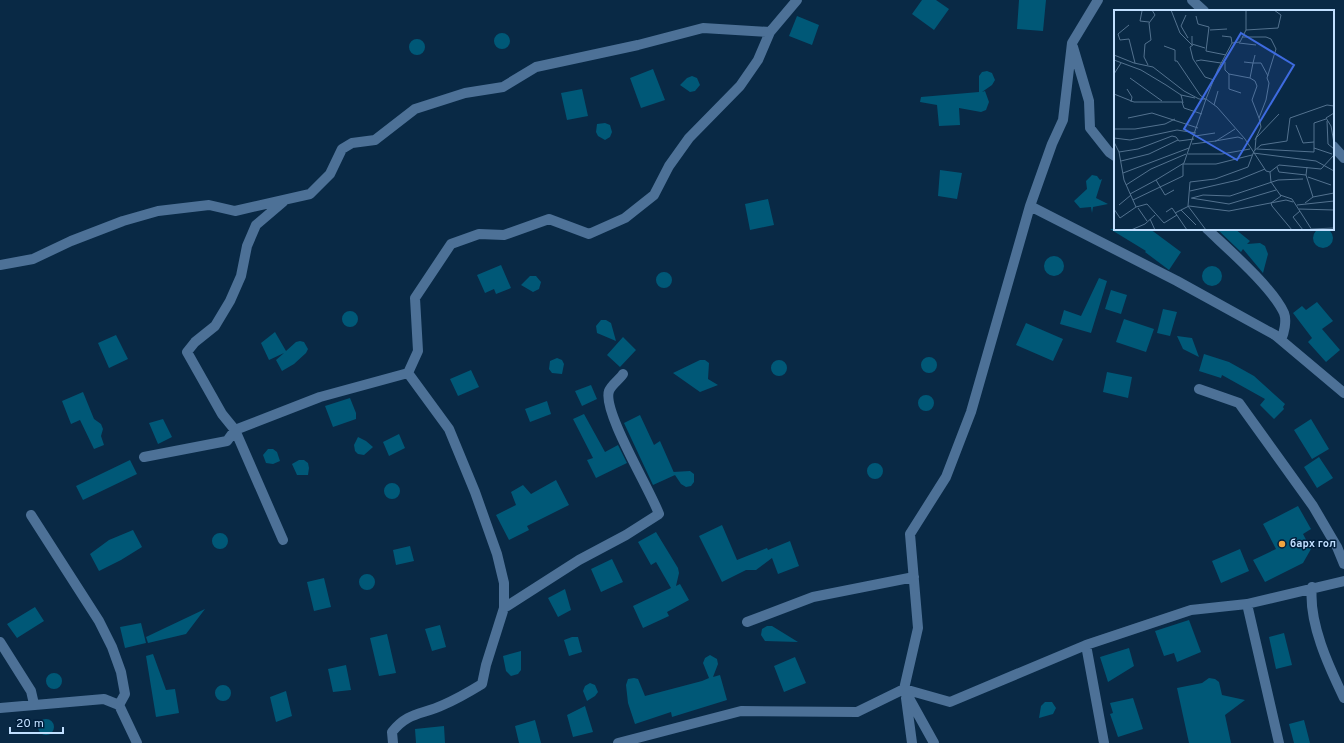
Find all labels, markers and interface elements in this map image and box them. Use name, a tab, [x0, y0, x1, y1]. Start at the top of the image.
inset map	[1114, 10, 1334, 230]
place label: барх гол	[1290, 537, 1336, 551]
marker: барх гол	[1277, 539, 1287, 549]
scale bar	[10, 709, 63, 735]
text: 20 m	[16, 716, 44, 732]

